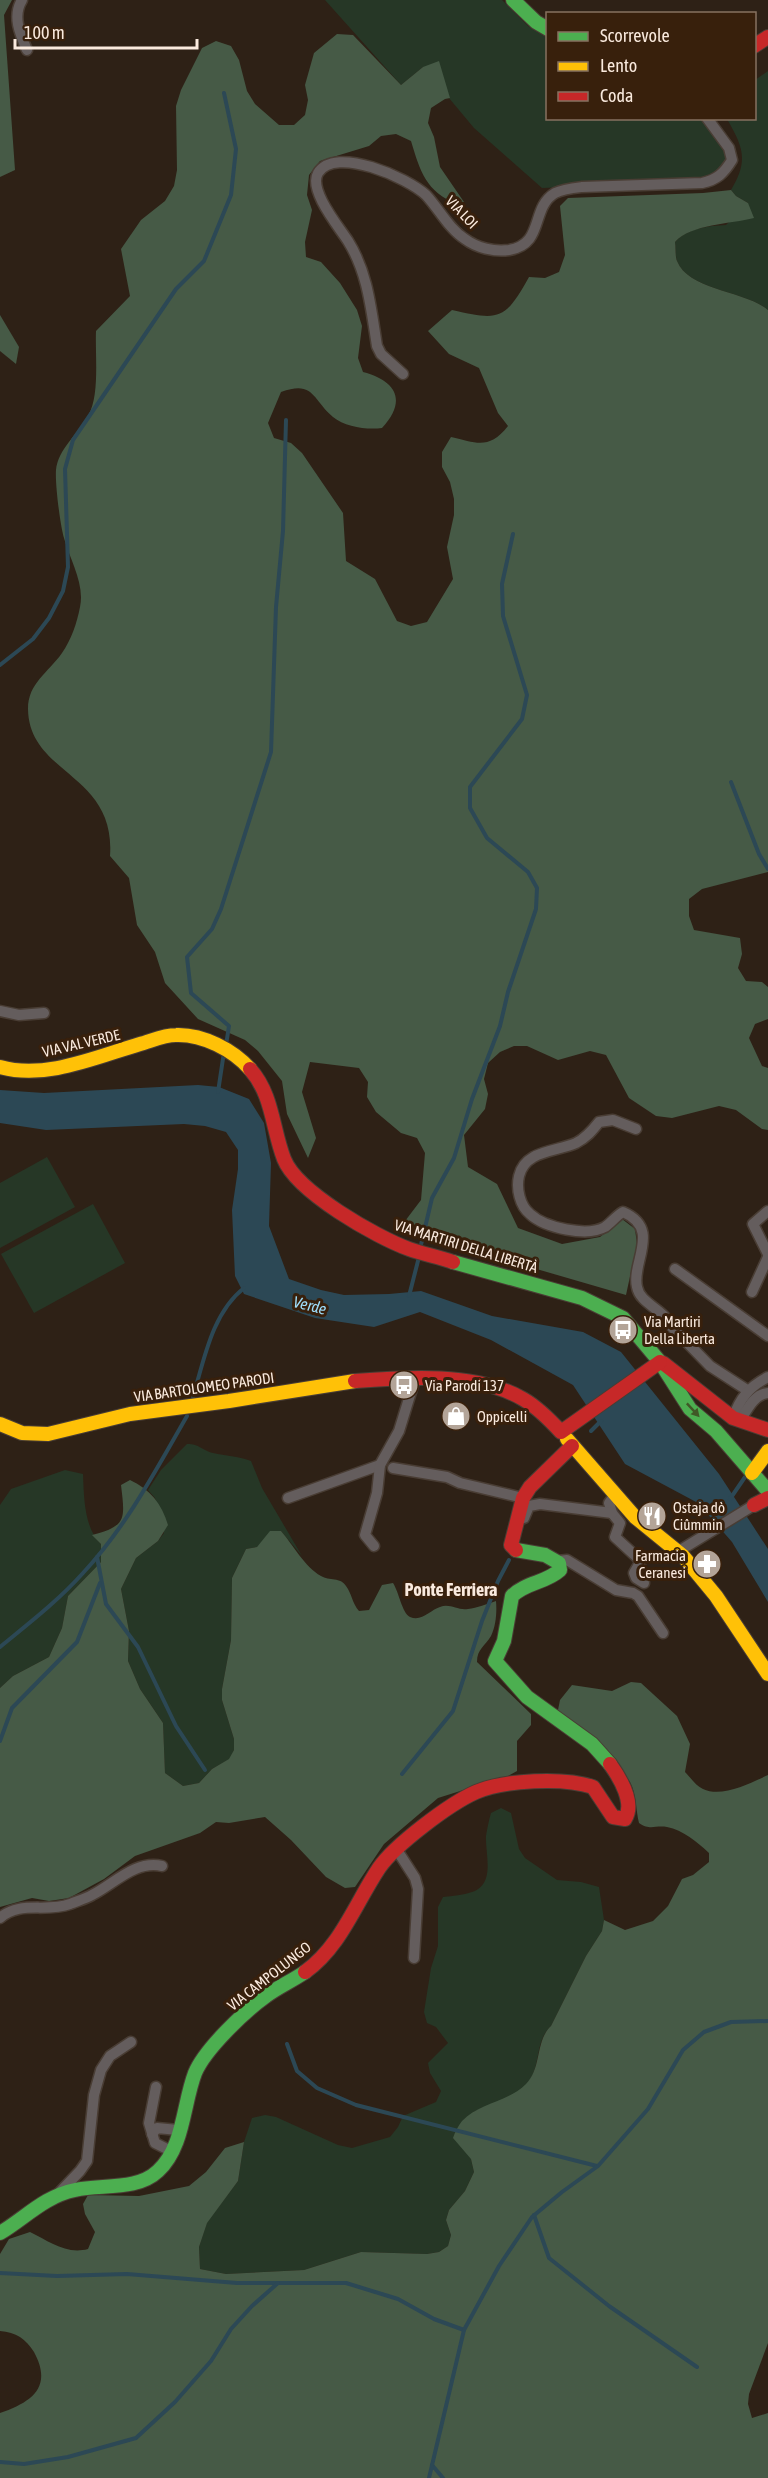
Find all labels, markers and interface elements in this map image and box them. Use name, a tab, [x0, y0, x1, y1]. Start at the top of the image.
scale bar	[15, 12, 196, 50]
legend	[546, 12, 756, 120]
text: 100 m	[24, 22, 65, 43]
text: Scorrevole	[600, 25, 670, 46]
text: Lento	[600, 55, 637, 76]
text: Coda	[600, 85, 633, 106]
street label: VIA LOI	[442, 192, 482, 232]
street label: VIA VAL VERDE	[41, 1026, 122, 1060]
street label: VIA MARTIRI DELLA LIBERTÀ	[392, 1216, 540, 1276]
water label: Verde	[291, 1292, 329, 1318]
place label: Via Martiri Della Liberta	[644, 1313, 715, 1347]
bus stop icon: Via Martiri Della Liberta	[607, 1314, 639, 1346]
street label: VIA BARTOLOMEO PARODI	[133, 1369, 275, 1405]
bus stop icon: Via Parodi 137	[388, 1369, 420, 1401]
place label: Via Parodi 137	[425, 1377, 504, 1394]
shop icon: Oppicelli	[440, 1400, 472, 1432]
one-way arrow	[686, 1402, 700, 1417]
place label: Oppicelli	[477, 1408, 527, 1425]
place label: Ostaja dò Ciûmmin	[673, 1499, 725, 1533]
restaurant icon: Ostaja dò Ciûmmin	[636, 1500, 668, 1532]
place label: Farmacia Ceranesi	[635, 1547, 686, 1581]
pharmacy icon: Farmacia Ceranesi	[691, 1548, 723, 1580]
district label: Ponte Ferriera	[405, 1579, 497, 1600]
street label: VIA CAMPOLUNGO	[224, 1938, 314, 2014]

